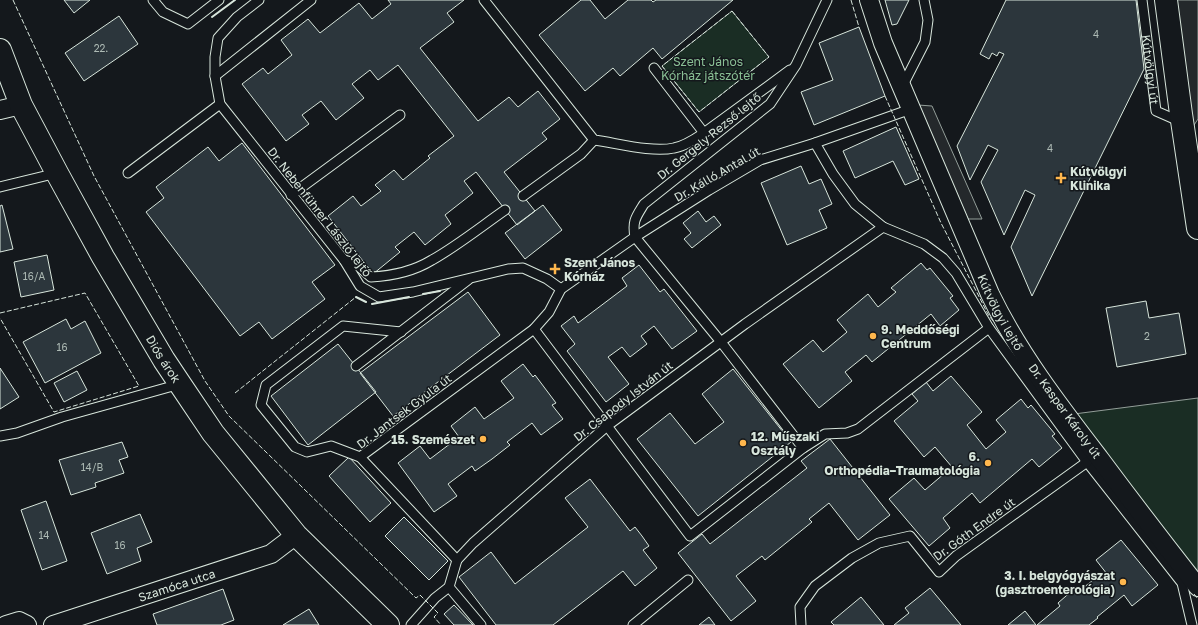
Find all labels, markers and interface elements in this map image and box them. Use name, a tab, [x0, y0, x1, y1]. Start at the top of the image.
house number: 4	[1093, 28, 1099, 40]
street label: Kútvölgyi út	[1139, 34, 1163, 105]
house number: 22.	[94, 42, 108, 54]
park label: Szent János Kórház játszótér	[661, 54, 755, 83]
street label: Dr. Gergely Rezső lejtő	[654, 89, 764, 183]
house number: 4	[1047, 142, 1053, 154]
street label: Dr. Kálló Antal út	[671, 143, 763, 205]
street label: Dr. Nebenführer László lejtő	[265, 144, 375, 280]
place label: Kútvölgyi Klinika	[1070, 164, 1127, 193]
marker: Kútvölgyi Klinika	[1055, 172, 1067, 184]
place label: Szent János Kórház	[564, 255, 635, 284]
marker: Szent János Kórház	[549, 263, 561, 275]
house number: 16/A	[23, 270, 45, 282]
street label: Kútvölgyi lejtő	[975, 272, 1027, 353]
place label: 9. Meddőségi Centrum	[881, 322, 960, 351]
house number: 2	[1144, 330, 1150, 342]
marker: 9. Meddőségi Centrum	[868, 331, 878, 341]
street label: Diós árok	[143, 332, 184, 386]
house number: 16	[57, 341, 67, 353]
street label: Dr. Csapody István út	[570, 357, 676, 444]
street label: Dr. Kasper Károly út	[1026, 361, 1105, 462]
street label: Dr. Jantsek Gyula út	[354, 370, 455, 452]
place label: 12. Műszaki Osztály	[751, 429, 819, 458]
place label: 15. Szemészet	[391, 432, 475, 447]
marker: 15. Szemészet	[478, 434, 488, 444]
marker: 12. Műszaki Osztály	[738, 438, 748, 448]
place label: 6. Orthopédia–Traumatológia	[824, 449, 980, 478]
marker: 6. Orthopédia–Traumatológia	[983, 458, 993, 468]
house number: 14/B	[81, 461, 104, 473]
street label: Dr. Góth Endre út	[930, 494, 1018, 564]
house number: 14	[39, 529, 49, 541]
house number: 16	[115, 539, 125, 551]
street label: Szamóca utca	[136, 565, 217, 604]
place label: 3. I. belgyógyászat (gasztroenterológia)	[995, 568, 1115, 597]
marker: 3. I. belgyógyászat (gasztroenterológia)	[1118, 577, 1128, 587]

